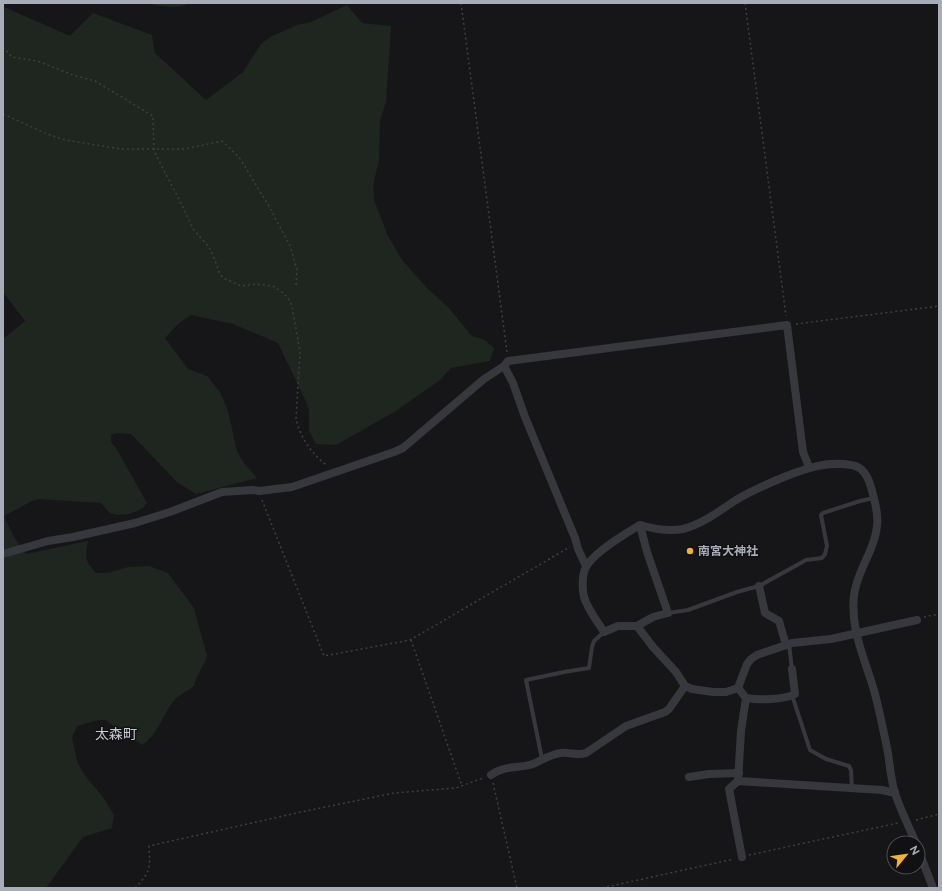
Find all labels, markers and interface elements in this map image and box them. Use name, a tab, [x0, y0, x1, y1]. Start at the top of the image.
place label: 南宮大神社	[698, 544, 758, 558]
marker: 南宮大神社	[685, 546, 695, 556]
district label: 太森町	[95, 726, 137, 742]
north arrow	[886, 835, 926, 875]
text: N	[907, 844, 922, 857]

